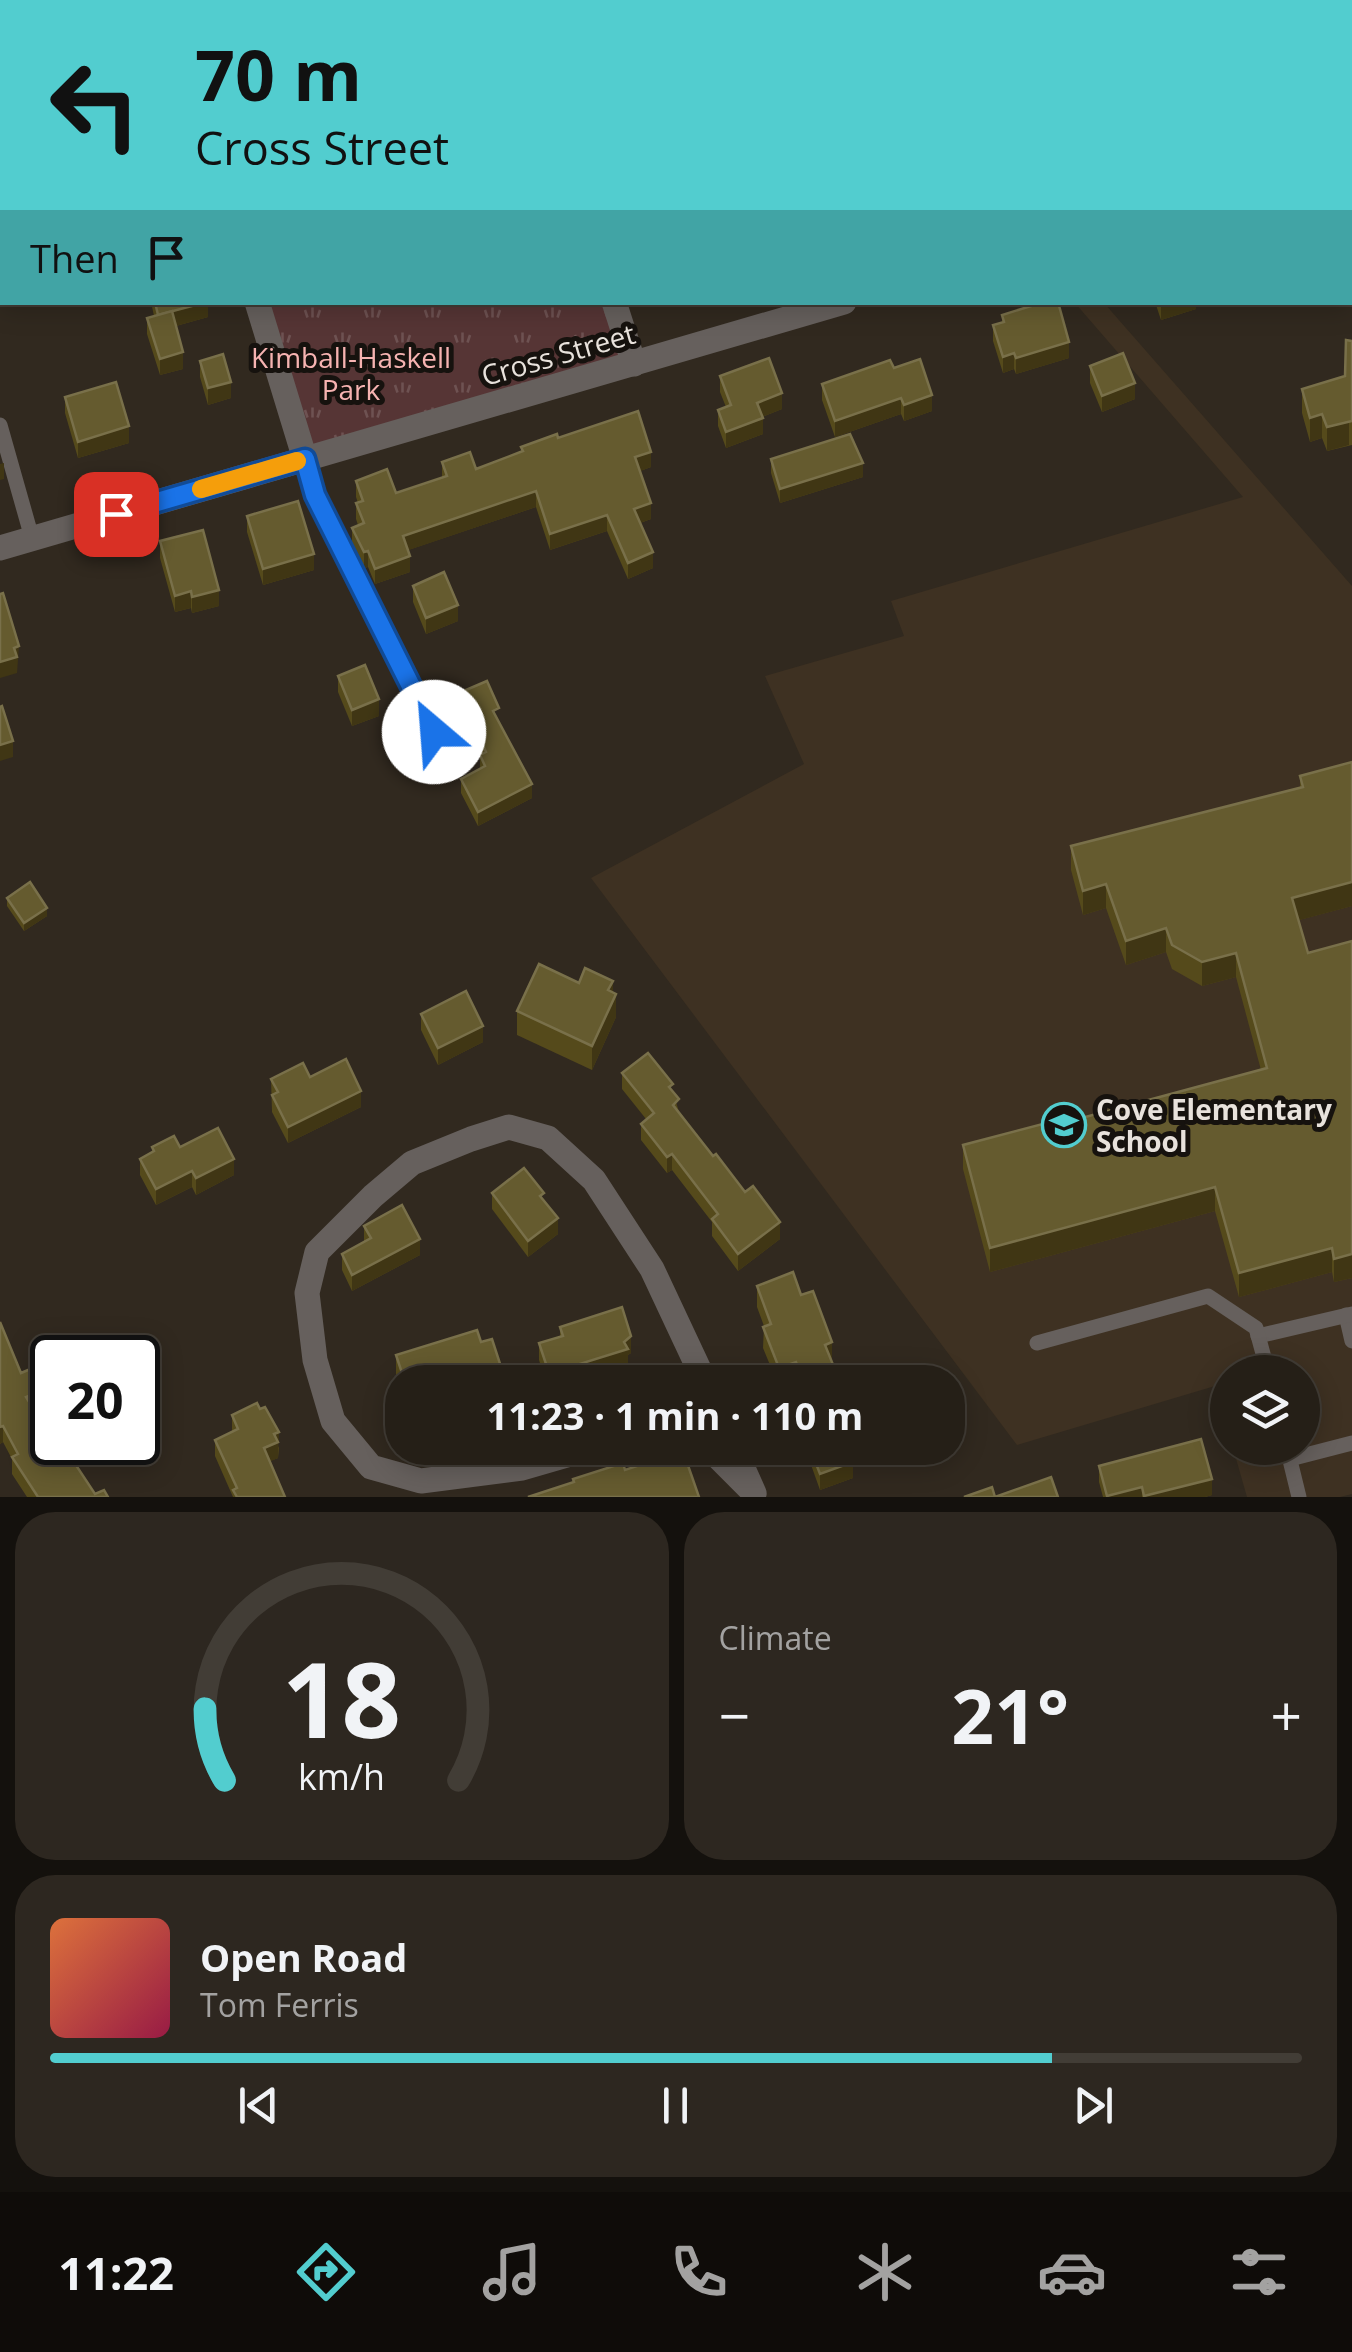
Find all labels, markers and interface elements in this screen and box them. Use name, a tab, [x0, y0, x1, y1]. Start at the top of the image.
text: 70 m	[195, 26, 362, 122]
icon: left	[30, 40, 160, 170]
text: Cross Street	[195, 117, 449, 178]
icon: arrive	[139, 230, 194, 285]
text: Then	[30, 232, 119, 284]
street label: Cross Street	[477, 314, 639, 394]
park label: Kimball-Haskell Park	[251, 338, 451, 408]
pin	[74, 472, 159, 557]
icon: arrive	[89, 487, 144, 542]
position arrow	[382, 680, 486, 784]
place label: Cove Elementary School	[1096, 1090, 1332, 1160]
school or university icon: Cove Elementary School	[1041, 1102, 1087, 1148]
speed limit sign: 20	[30, 1335, 160, 1465]
map controls	[1210, 1355, 1320, 1465]
button: layers	[1210, 1355, 1320, 1465]
text: 11:23 · 1 min · 110 m	[487, 1389, 863, 1441]
text: Climate	[719, 1616, 832, 1659]
text: 18	[282, 1627, 401, 1768]
text: 21°	[951, 1664, 1069, 1766]
text: −	[719, 1677, 750, 1752]
text: +	[1271, 1677, 1302, 1752]
text: km/h	[298, 1752, 385, 1800]
text: Open Road	[200, 1931, 407, 1983]
text: Tom Ferris	[200, 1983, 359, 2026]
icon: previous	[231, 2078, 286, 2133]
icon: pause	[648, 2078, 703, 2133]
icon: next	[1066, 2078, 1121, 2133]
icon: directions	[291, 2237, 361, 2307]
icon: music	[477, 2237, 547, 2307]
icon: phone	[664, 2237, 734, 2307]
icon: climate	[850, 2237, 920, 2307]
icon: car	[1037, 2237, 1107, 2307]
icon: filters	[1224, 2237, 1294, 2307]
text: 11:22	[58, 2242, 174, 2303]

